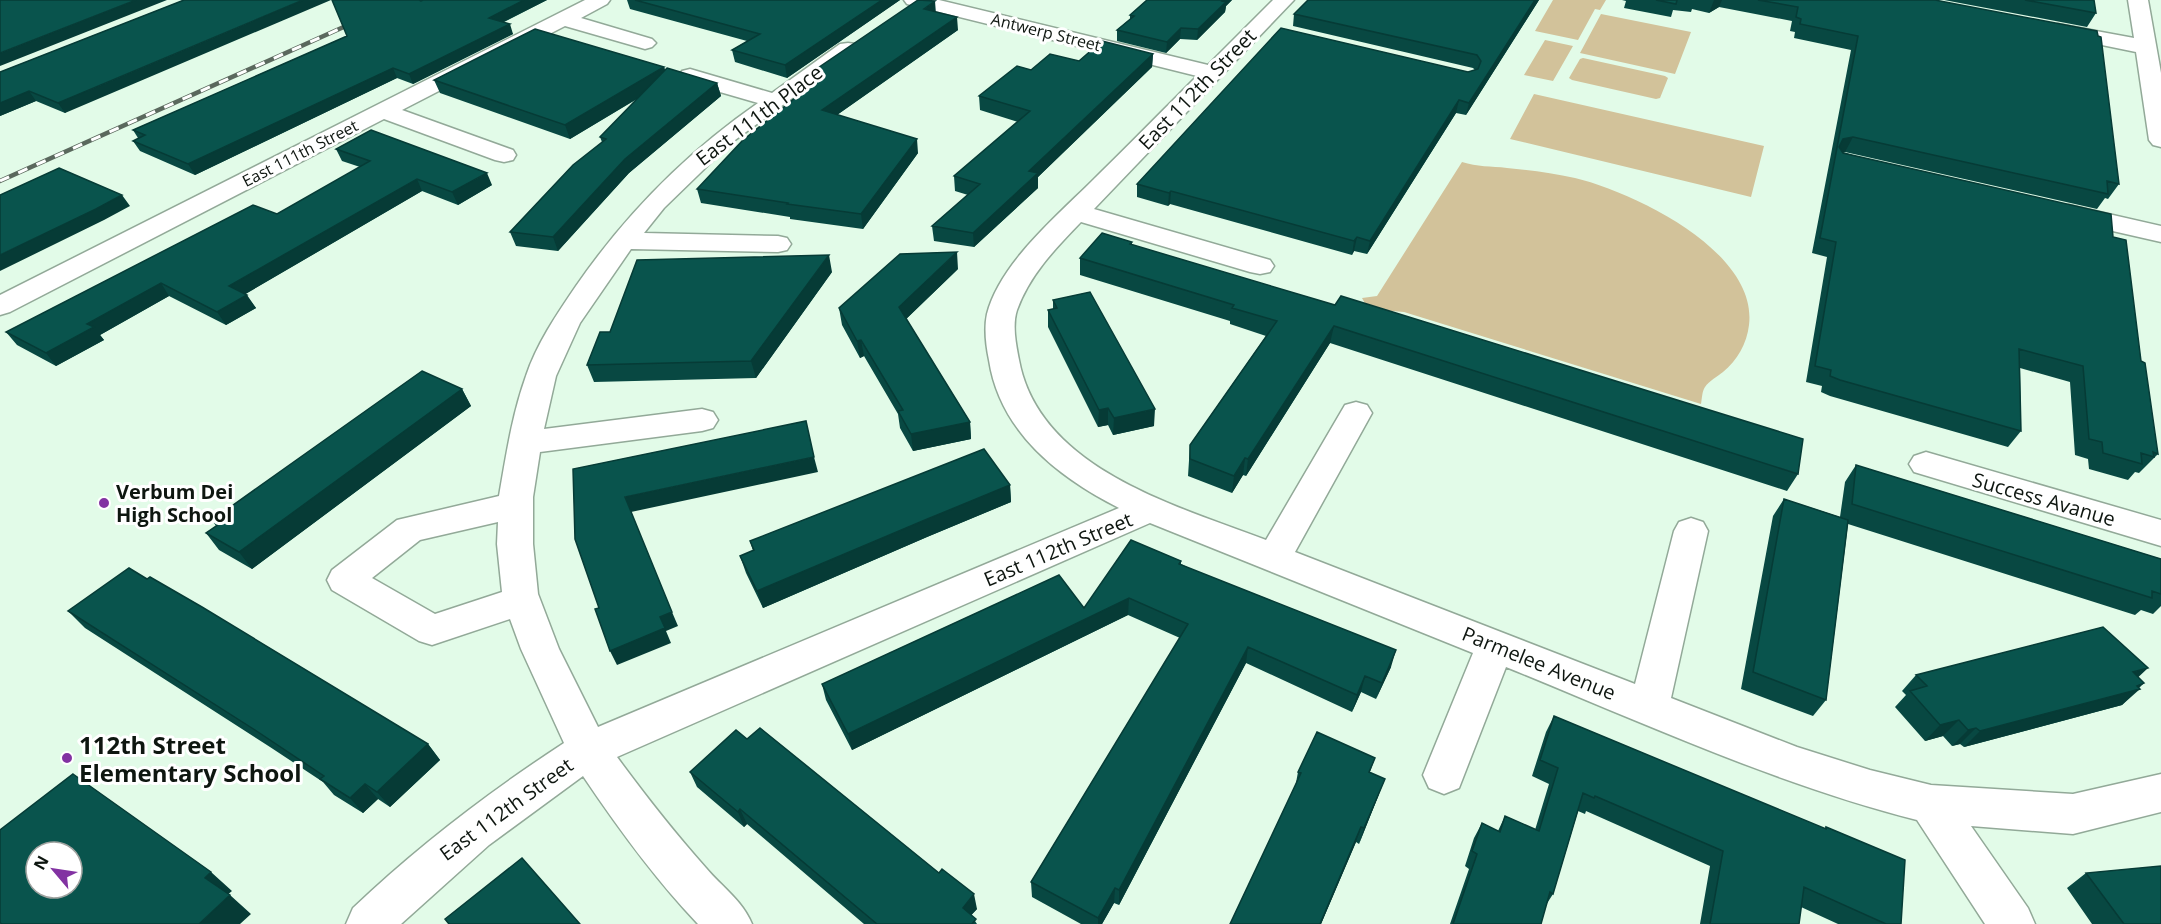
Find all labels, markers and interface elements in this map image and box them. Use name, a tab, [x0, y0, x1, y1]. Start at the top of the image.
street label: Antwerp Street	[989, 8, 1103, 56]
street label: East 112th Street	[1132, 22, 1262, 156]
street label: East 111th Place	[690, 58, 828, 172]
street label: East 111th Street	[238, 114, 362, 192]
street label: Success Avanue	[1969, 466, 2119, 532]
place label: Verbum Dei High School	[116, 478, 233, 528]
marker: Verbum Dei High School	[97, 496, 111, 510]
street label: East 112th Street	[980, 506, 1136, 592]
street label: Parmelee Avenue	[1458, 620, 1620, 706]
place label: 112th Street Elementary School	[79, 728, 302, 789]
marker: 112th Street Elementary School	[60, 751, 74, 765]
street label: East 112th Street	[434, 751, 578, 867]
north arrow	[24, 840, 84, 900]
text: N	[28, 852, 54, 874]

